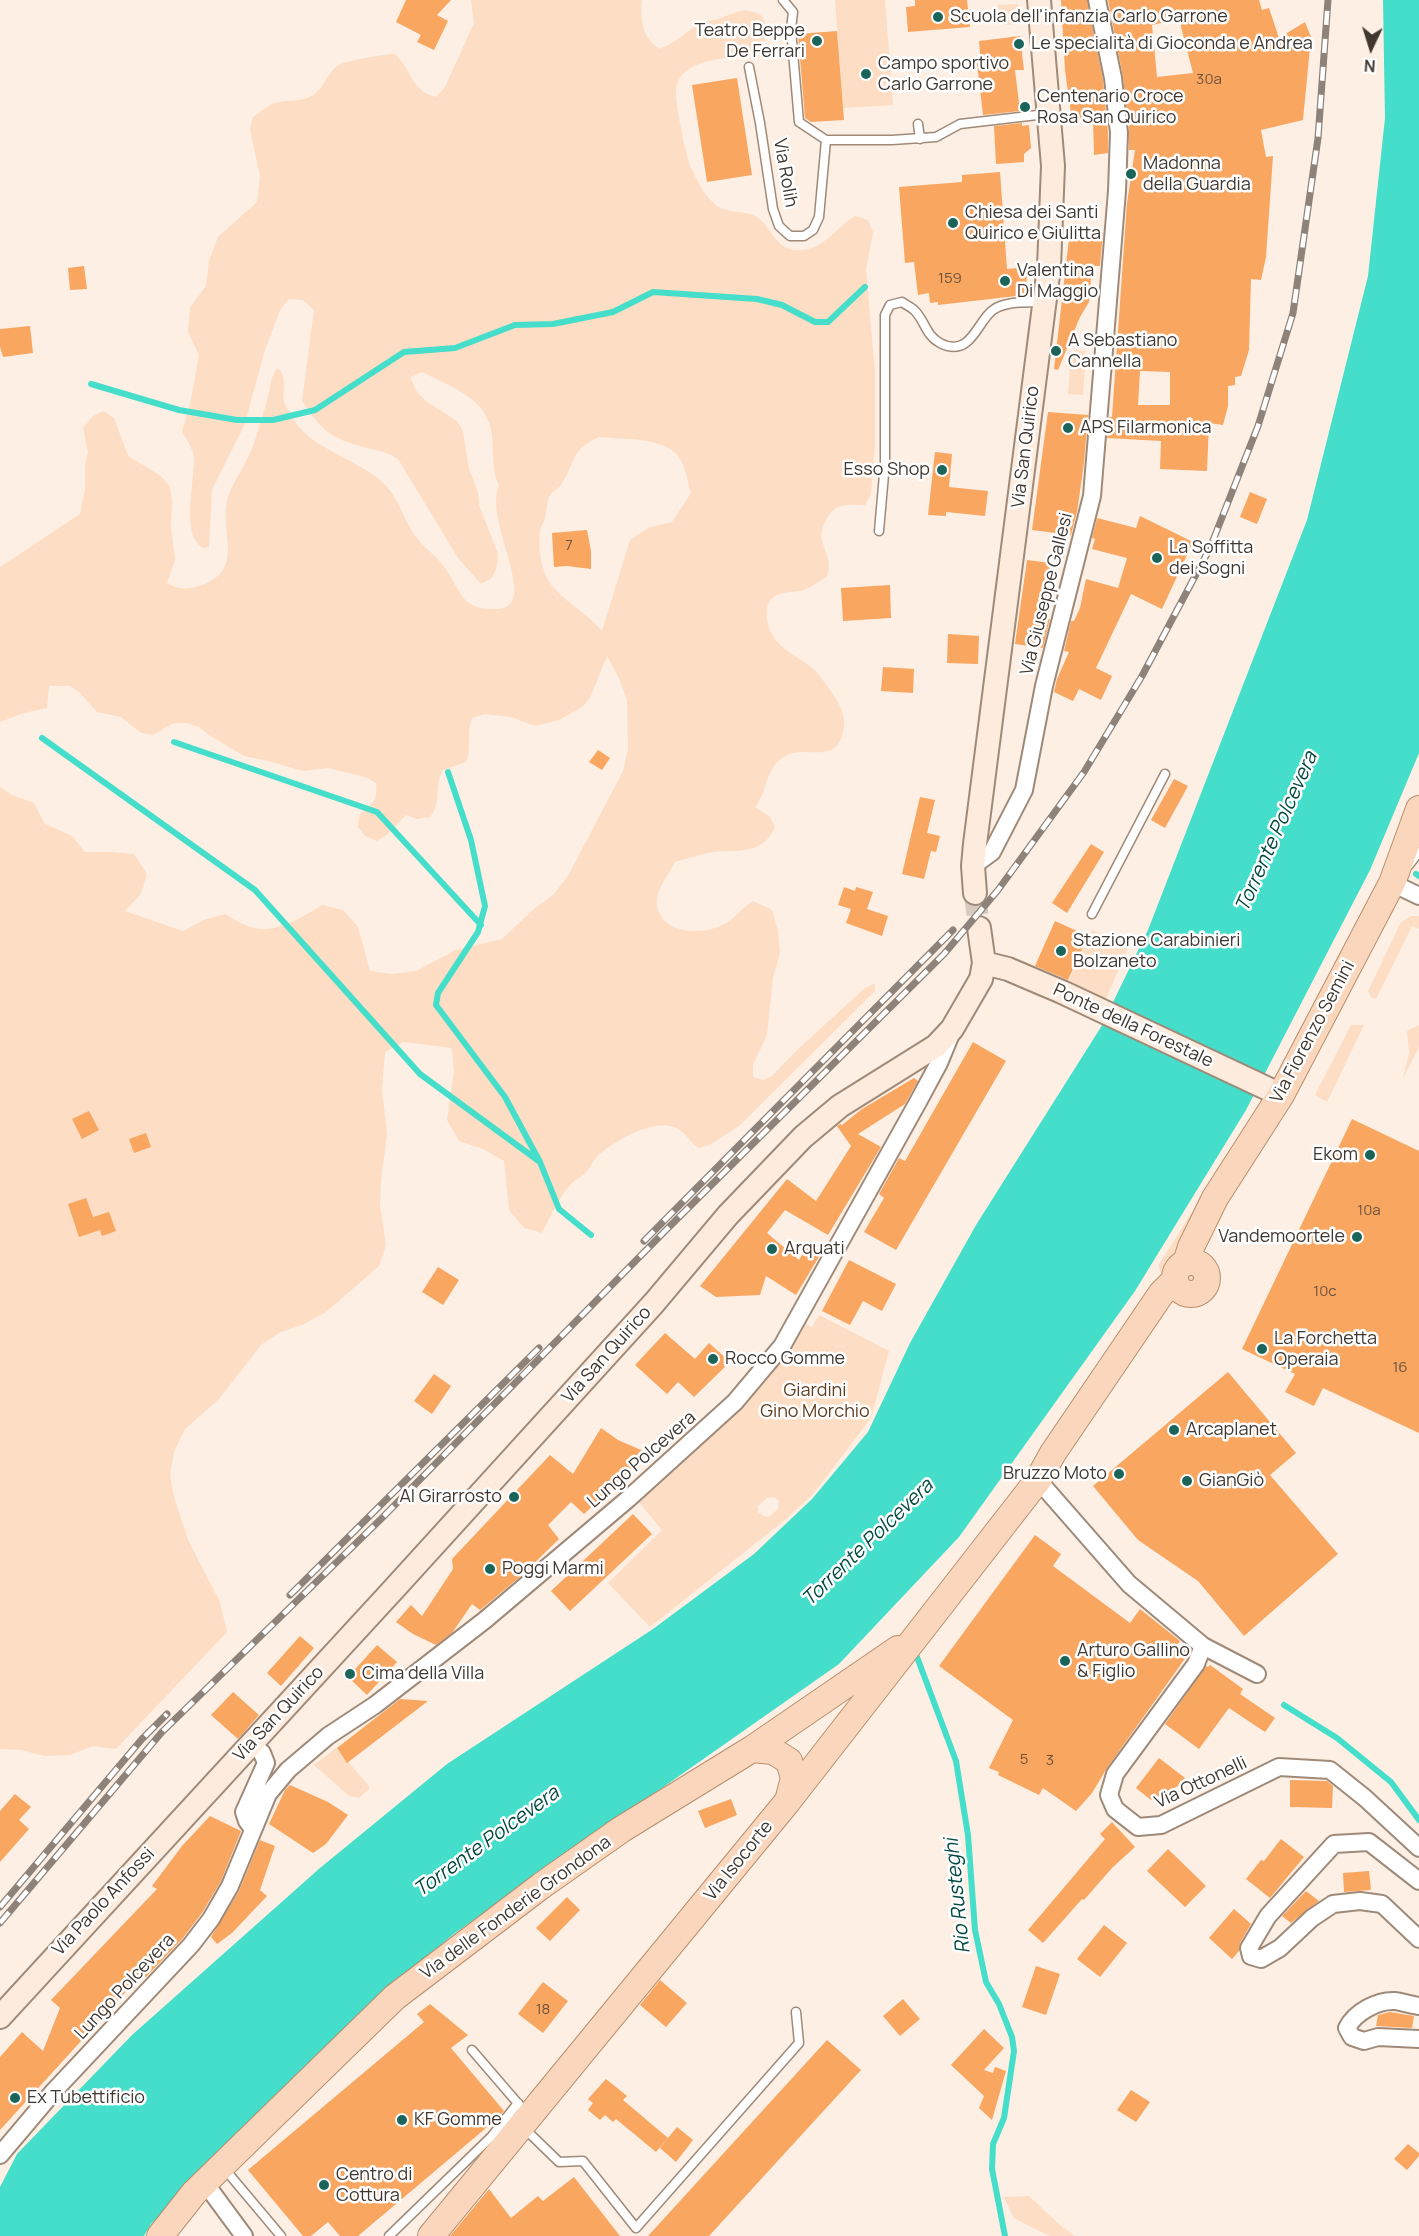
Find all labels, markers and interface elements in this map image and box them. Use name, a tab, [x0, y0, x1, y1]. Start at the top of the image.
place label: Scuola dell'infanzia Carlo Garrone	[950, 6, 1228, 28]
marker: Scuola dell'infanzia Carlo Garrone	[931, 10, 945, 24]
north arrow	[1341, 18, 1401, 78]
place label: Teatro Beppe De Ferrari	[694, 20, 805, 63]
place label: Le specialità di Gioconda e Andrea	[1031, 33, 1313, 55]
marker: Teatro Beppe De Ferrari	[810, 34, 824, 48]
marker: Le specialità di Gioconda e Andrea	[1012, 37, 1026, 51]
place label: Campo sportivo Carlo Garrone	[878, 53, 1009, 96]
text: N	[1363, 55, 1376, 77]
marker: Campo sportivo Carlo Garrone	[859, 67, 873, 81]
house number: 30a	[1196, 71, 1222, 89]
place label: Centenario Croce Rosa San Quirico	[1037, 86, 1184, 128]
marker: Centenario Croce Rosa San Quirico	[1018, 100, 1032, 114]
street label: Via Rolih	[768, 137, 802, 209]
place label: Madonna della Guardia	[1143, 153, 1251, 195]
marker: Madonna della Guardia	[1124, 167, 1138, 181]
place label: Chiesa dei Santi Quirico e Giulitta	[965, 202, 1101, 244]
marker: Chiesa dei Santi Quirico e Giulitta	[946, 216, 960, 230]
place label: Valentina Di Maggio	[1017, 260, 1098, 302]
house number: 159	[938, 270, 962, 288]
marker: Valentina Di Maggio	[998, 274, 1012, 288]
place label: A Sebastiano Cannella	[1068, 330, 1177, 372]
marker: A Sebastiano Cannella	[1049, 344, 1063, 358]
street label: Via San Quirico	[1008, 385, 1044, 509]
place label: APS Filarmonica	[1080, 417, 1212, 439]
marker: APS Filarmonica	[1061, 421, 1075, 435]
place label: Esso Shop	[844, 459, 930, 481]
marker: Esso Shop	[935, 463, 949, 477]
street label: Via Giuseppe Gallesi	[1016, 511, 1078, 677]
house number: 7	[565, 537, 573, 555]
place label: La Soffitta dei Sogni	[1169, 537, 1253, 580]
marker: La Soffitta dei Sogni	[1150, 551, 1164, 565]
water label: Torrente Polcevera	[1231, 748, 1323, 916]
place label: Stazione Carabinieri Bolzaneto	[1073, 930, 1240, 972]
marker: Stazione Carabinieri Bolzaneto	[1054, 944, 1068, 958]
street label: Via Fiorenzo Semini	[1266, 957, 1360, 1107]
street label: Ponte della Forestale	[1050, 979, 1216, 1073]
place label: Ekom	[1313, 1144, 1358, 1166]
marker: Ekom	[1363, 1148, 1377, 1162]
house number: 10a	[1357, 1202, 1381, 1220]
place label: Vandemoortele	[1218, 1226, 1345, 1248]
marker: Vandemoortele	[1350, 1230, 1364, 1244]
place label: Arquati	[784, 1238, 845, 1260]
marker: Arquati	[765, 1242, 779, 1256]
house number: 10c	[1313, 1283, 1337, 1301]
street label: Via San Quirico	[558, 1302, 656, 1408]
place label: La Forchetta Operaia	[1274, 1328, 1377, 1370]
marker: La Forchetta Operaia	[1255, 1342, 1269, 1356]
place label: Rocco Gomme	[725, 1348, 845, 1370]
marker: Rocco Gomme	[706, 1352, 720, 1366]
house number: 16	[1392, 1359, 1408, 1377]
park label: Giardini Gino Morchio	[760, 1380, 870, 1422]
street label: Lungo Polcevera	[583, 1407, 701, 1513]
place label: Arcaplanet	[1186, 1419, 1277, 1441]
marker: Arcaplanet	[1167, 1423, 1181, 1437]
place label: Bruzzo Moto	[1003, 1463, 1107, 1485]
marker: Bruzzo Moto	[1112, 1467, 1126, 1481]
place label: GianGiò	[1199, 1470, 1264, 1492]
water label: Torrente Polcevera	[797, 1474, 939, 1612]
marker: GianGiò	[1180, 1474, 1194, 1488]
place label: Al Girarrosto	[399, 1486, 502, 1508]
marker: Al Girarrosto	[507, 1490, 521, 1504]
place label: Poggi Marmi	[502, 1558, 604, 1580]
marker: Poggi Marmi	[483, 1562, 497, 1576]
place label: Arturo Gallino & Figlio	[1077, 1640, 1190, 1682]
marker: Arturo Gallino & Figlio	[1058, 1654, 1072, 1668]
street label: Via San Quirico	[229, 1662, 329, 1766]
place label: Cima della Villa	[362, 1663, 484, 1685]
marker: Cima della Villa	[343, 1667, 357, 1681]
house number: 5	[1020, 1751, 1028, 1769]
house number: 3	[1046, 1752, 1054, 1770]
street label: Via Ottonelli	[1152, 1752, 1250, 1814]
water label: Torrente Polcevera	[410, 1781, 564, 1903]
street label: Via Isocorte	[700, 1817, 778, 1905]
street label: Via delle Fonderie Grondona	[416, 1832, 616, 1984]
water label: Rio Rusteghi	[940, 1837, 976, 1955]
street label: Via Paolo Anfossi	[48, 1844, 160, 1960]
street label: Lungo Polcevera	[71, 1930, 179, 2044]
house number: 18	[536, 2001, 550, 2019]
place label: Ex Tubettificio	[27, 2087, 145, 2109]
marker: Ex Tubettificio	[8, 2091, 22, 2105]
place label: KF Gomme	[414, 2109, 502, 2131]
marker: KF Gomme	[395, 2113, 409, 2127]
place label: Centro di Cottura	[336, 2164, 412, 2206]
marker: Centro di Cottura	[317, 2178, 331, 2192]

